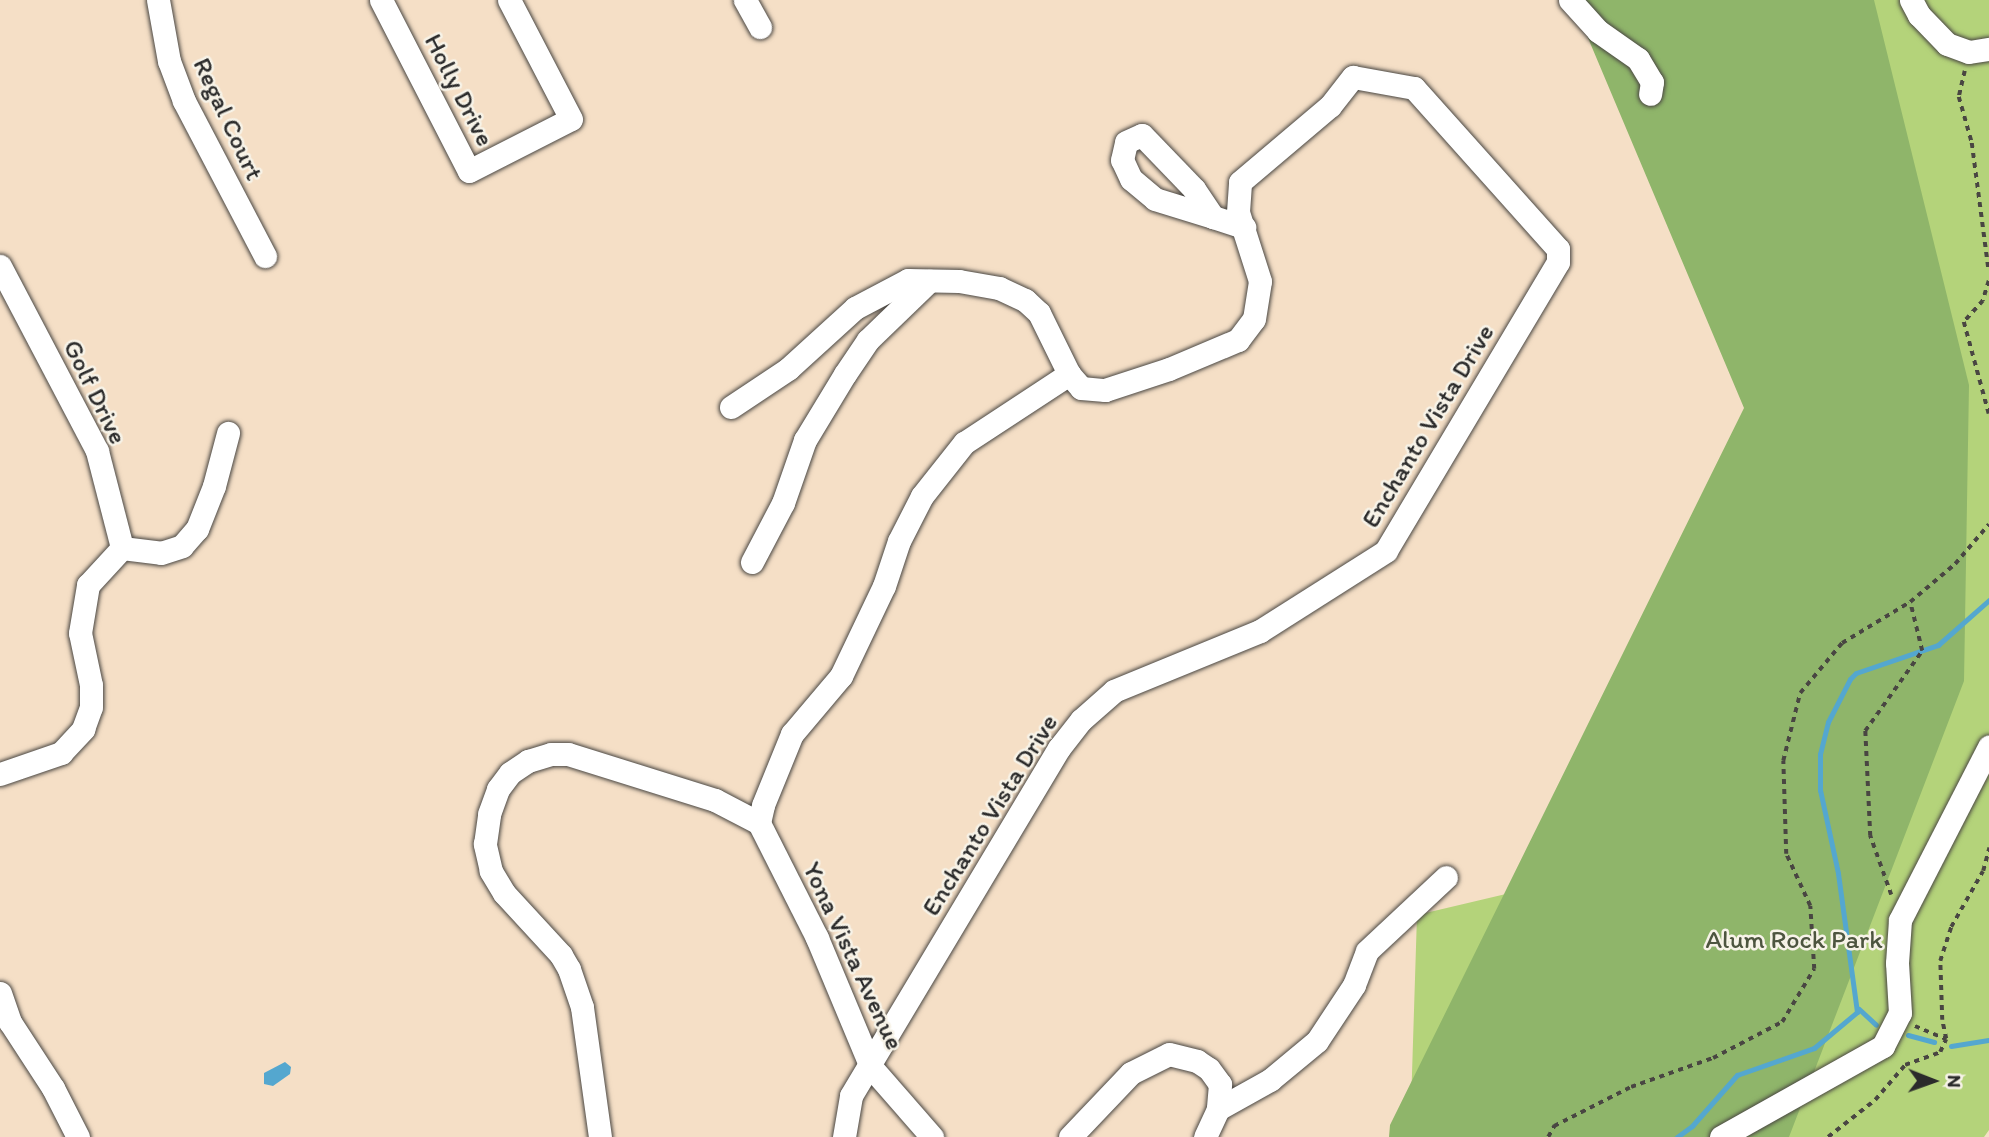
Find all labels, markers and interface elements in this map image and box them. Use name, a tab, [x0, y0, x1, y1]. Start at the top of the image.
street label: Holly Drive	[417, 28, 501, 152]
street label: Regal Court	[186, 53, 270, 185]
street label: Enchanto Vista Drive	[1355, 319, 1501, 533]
street label: Golf Drive	[56, 334, 134, 450]
street label: Enchanto Vista Drive	[915, 708, 1065, 922]
street label: Yona Vista Avenue	[796, 857, 910, 1055]
park label: Alum Rock Park	[1706, 924, 1882, 956]
north arrow	[1898, 1046, 1968, 1116]
text: N	[1943, 1075, 1966, 1088]

